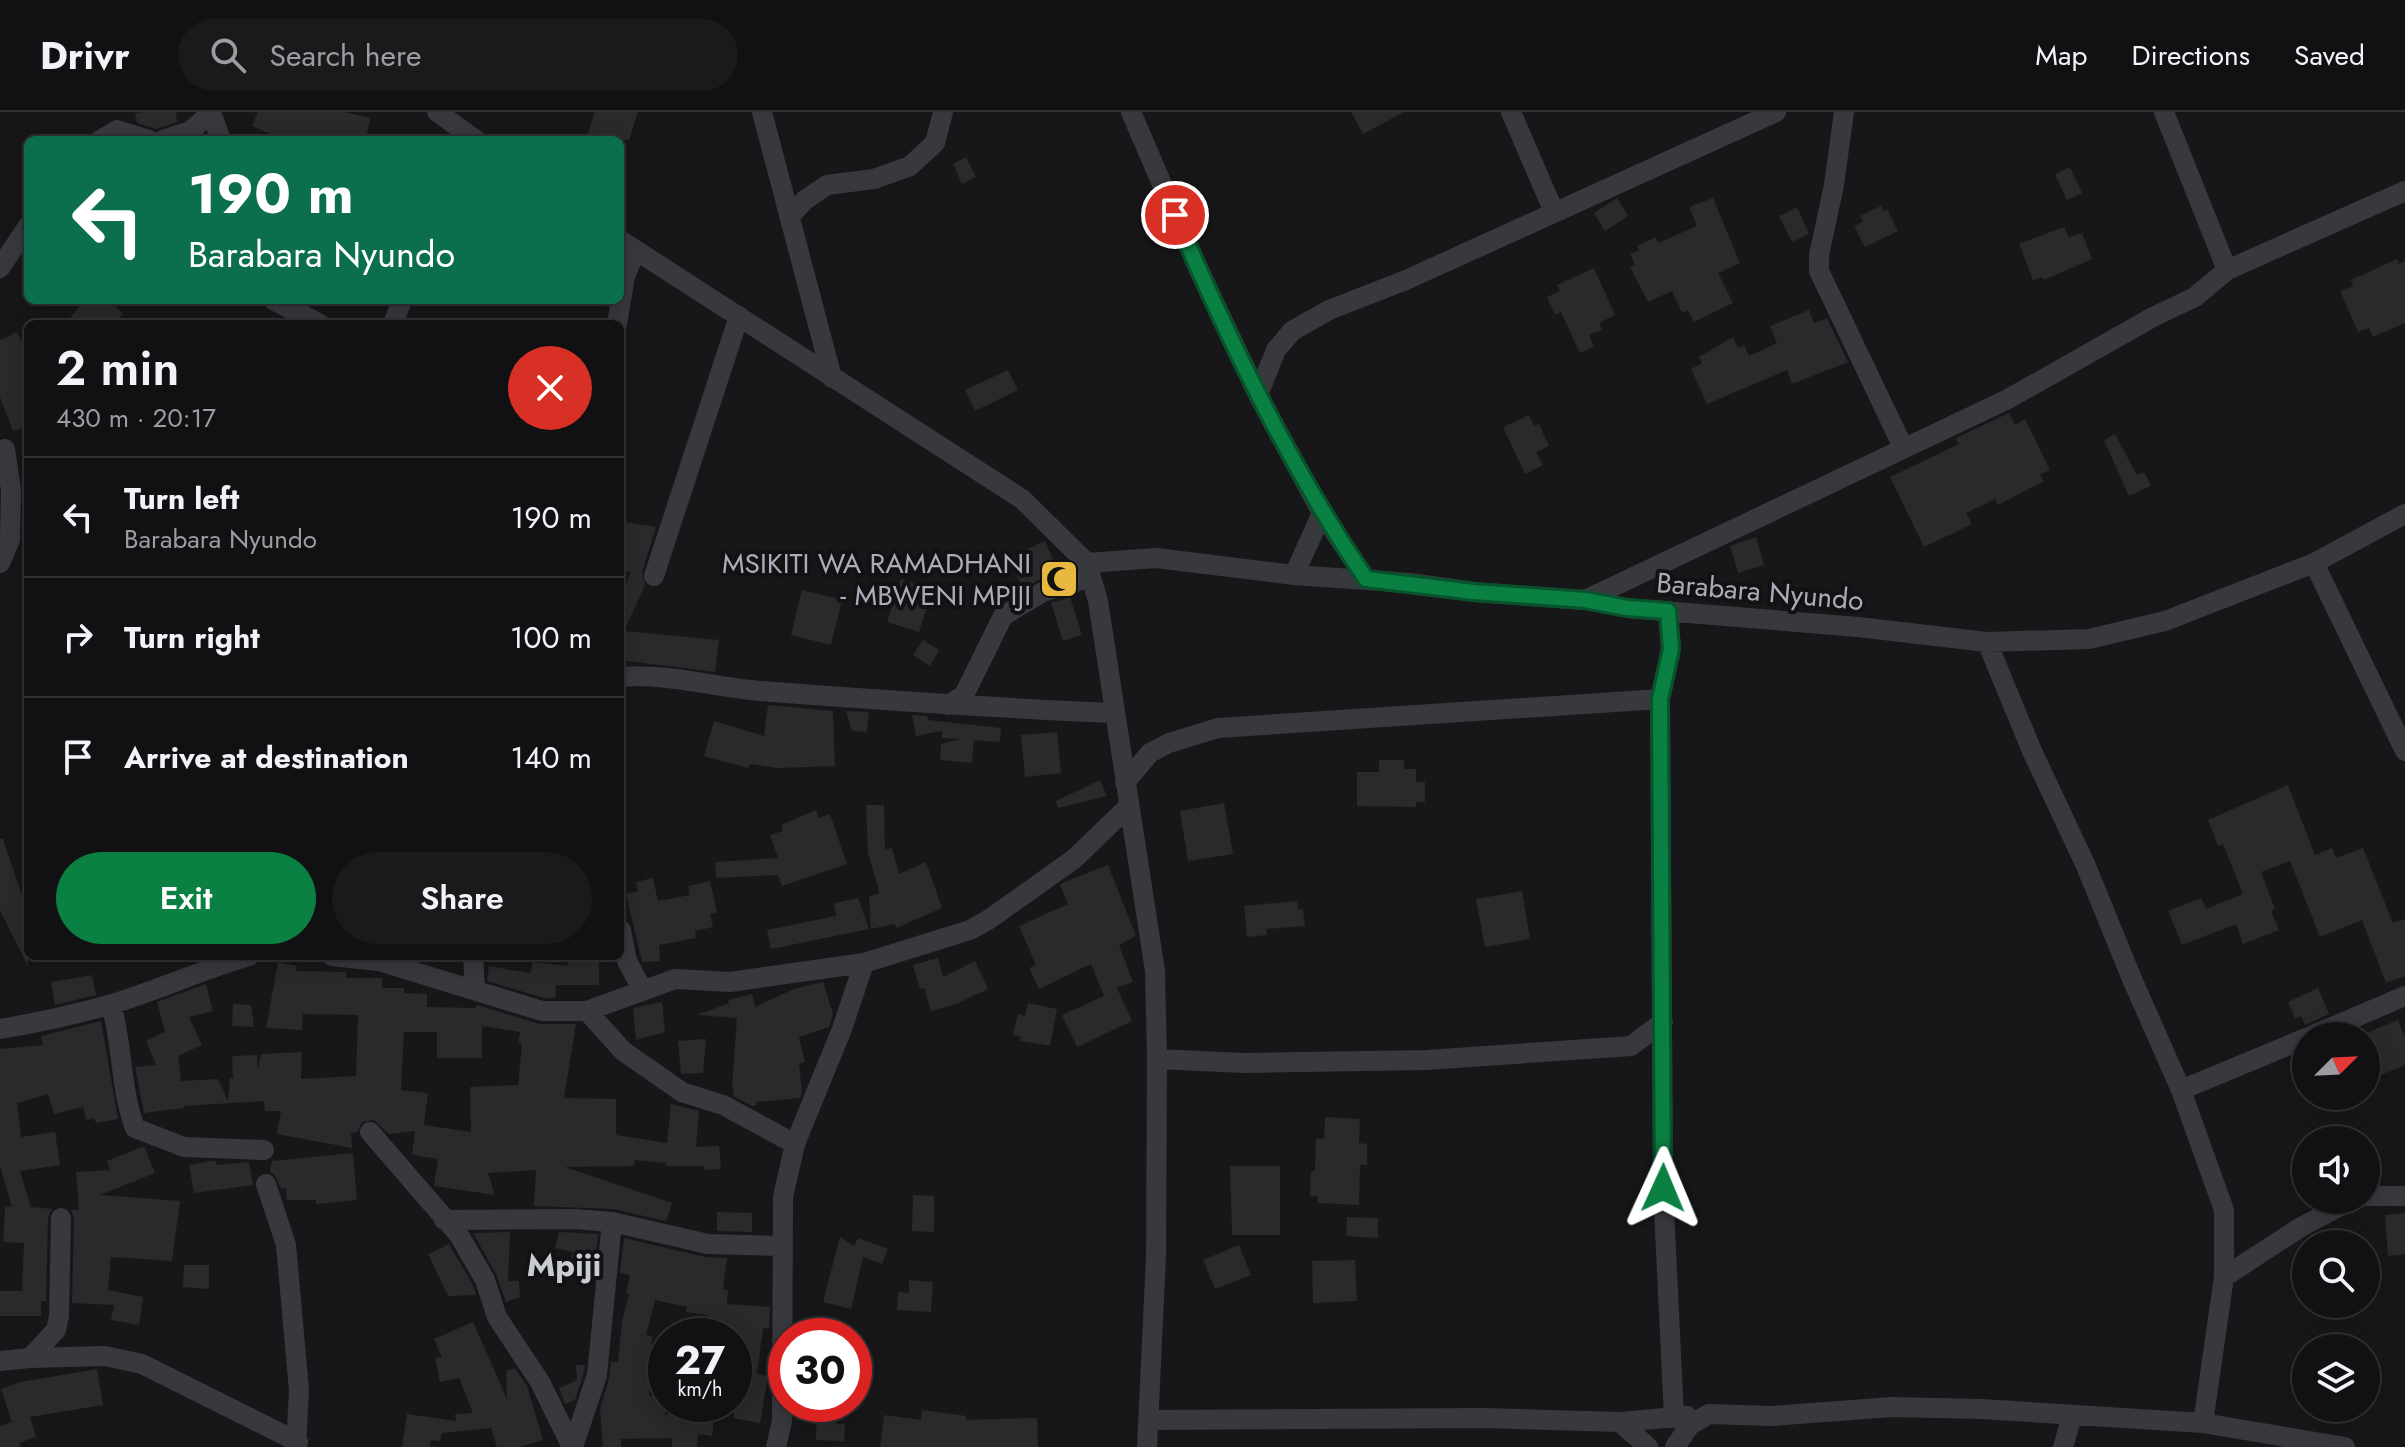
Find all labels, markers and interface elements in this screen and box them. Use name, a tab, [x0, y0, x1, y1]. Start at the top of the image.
search box	[178, 19, 738, 91]
text: Drivr	[40, 28, 130, 83]
icon: search	[206, 33, 250, 77]
text: Search here	[270, 34, 421, 77]
text: Map	[2035, 35, 2087, 76]
text: Directions	[2131, 35, 2250, 76]
text: Saved	[2294, 35, 2365, 76]
text: 190 m	[188, 153, 354, 234]
icon: left	[56, 168, 160, 272]
pin	[1141, 181, 1209, 249]
icon: arrive	[1153, 193, 1197, 237]
text: Barabara Nyundo	[188, 228, 455, 280]
text: 2 min	[56, 334, 179, 403]
button: close	[508, 346, 592, 430]
text: 430 m · 20:17	[56, 399, 216, 437]
text: Turn left	[124, 477, 239, 520]
icon: left	[56, 495, 100, 539]
text: 190 m	[511, 496, 592, 539]
text: Barabara Nyundo	[124, 520, 317, 558]
place label: MSIKITI WA RAMADHANI - MBWENI MPIJI	[722, 543, 1031, 616]
mosque icon: MSIKITI WA RAMADHANI - MBWENI MPIJI	[1038, 558, 1080, 600]
street label: Barabara Nyundo	[1655, 562, 1865, 621]
icon: right	[56, 615, 100, 659]
text: Turn right	[124, 616, 260, 659]
text: 100 m	[510, 616, 592, 659]
icon: arrive	[56, 735, 100, 779]
text: Arrive at destination	[124, 736, 409, 779]
text: 140 m	[511, 736, 592, 779]
button: Exit	[56, 852, 316, 944]
button: Share	[332, 852, 592, 944]
north arrow	[2292, 1022, 2380, 1110]
map controls	[2292, 1022, 2380, 1422]
button: sound	[2292, 1126, 2380, 1214]
position arrow	[1621, 1146, 1705, 1230]
button: search	[2292, 1230, 2380, 1318]
district label: Mpiji	[527, 1242, 601, 1288]
speed limit sign: 30	[768, 1318, 872, 1422]
text: 27	[675, 1331, 725, 1389]
button: layers	[2292, 1334, 2380, 1422]
text: km/h	[677, 1375, 723, 1404]

